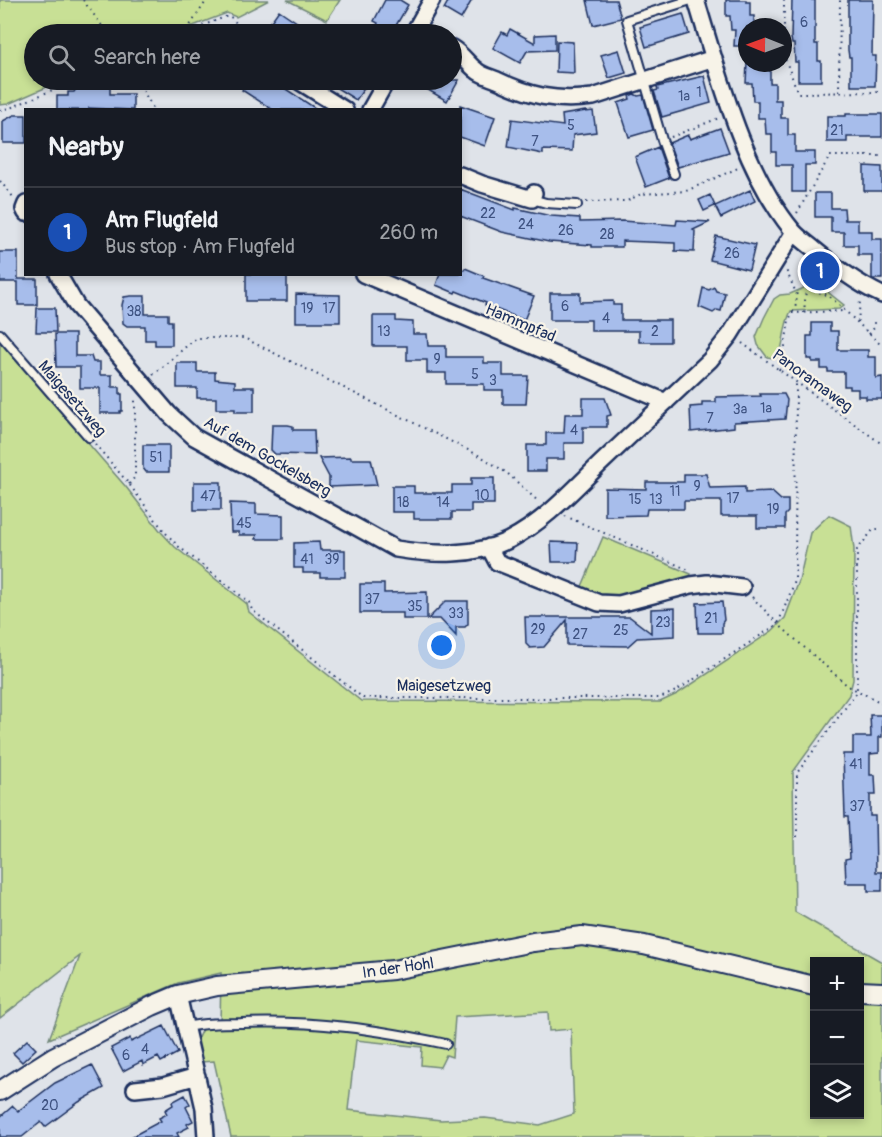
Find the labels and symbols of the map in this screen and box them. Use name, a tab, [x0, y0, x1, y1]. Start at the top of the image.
house number: 6	[800, 14, 808, 31]
north arrow	[738, 18, 792, 72]
house number: 1	[696, 84, 702, 101]
house number: 1a	[678, 88, 690, 105]
house number: 5	[567, 117, 575, 134]
house number: 21	[830, 122, 844, 139]
house number: 7	[531, 133, 539, 150]
house number: 22	[480, 205, 496, 222]
house number: 24	[518, 216, 534, 233]
house number: 26	[558, 222, 574, 239]
house number: 28	[600, 226, 614, 243]
house number: 26	[724, 245, 740, 262]
pin: 1	[800, 248, 840, 294]
house number: 6	[561, 298, 569, 315]
street label: Hammpfad	[482, 299, 559, 347]
house number: 19	[301, 300, 313, 317]
house number: 17	[323, 300, 336, 317]
house number: 38	[127, 303, 141, 320]
house number: 4	[602, 310, 610, 327]
house number: 13	[377, 323, 391, 340]
house number: 2	[651, 323, 659, 340]
street label: Panoramaweg	[768, 345, 857, 417]
house number: 9	[433, 351, 441, 368]
street label: Maigesetzweg	[34, 357, 111, 441]
house number: 5	[471, 366, 479, 383]
house number: 3	[489, 372, 497, 389]
house number: 1a	[760, 400, 772, 417]
house number: 3a	[733, 401, 747, 418]
house number: 7	[706, 410, 714, 427]
street label: Auf dem Gockelsberg	[200, 412, 335, 501]
house number: 4	[570, 422, 578, 439]
house number: 51	[149, 449, 163, 466]
house number: 9	[693, 478, 701, 495]
house number: 11	[670, 483, 680, 500]
house number: 10	[474, 487, 490, 504]
house number: 47	[200, 488, 216, 505]
house number: 17	[727, 490, 740, 507]
house number: 15	[628, 491, 642, 508]
house number: 13	[649, 491, 663, 508]
house number: 18	[397, 494, 409, 511]
house number: 14	[436, 494, 450, 511]
house number: 19	[767, 501, 779, 518]
house number: 45	[236, 515, 252, 532]
house number: 41	[300, 551, 314, 568]
house number: 39	[324, 551, 340, 568]
house number: 37	[364, 591, 380, 608]
house number: 35	[407, 598, 423, 615]
house number: 33	[448, 605, 464, 622]
house number: 21	[704, 610, 718, 627]
house number: 23	[655, 614, 671, 631]
house number: 29	[530, 621, 546, 638]
house number: 25	[613, 622, 629, 639]
house number: 27	[572, 626, 588, 643]
your location	[427, 631, 456, 660]
street label: Maigesetzweg	[397, 676, 491, 696]
house number: 41	[849, 756, 863, 773]
house number: 37	[849, 798, 865, 815]
street label: In der Hohl	[361, 953, 435, 983]
house number: 4	[141, 1041, 149, 1058]
house number: 6	[122, 1047, 130, 1064]
house number: 20	[41, 1097, 59, 1114]

